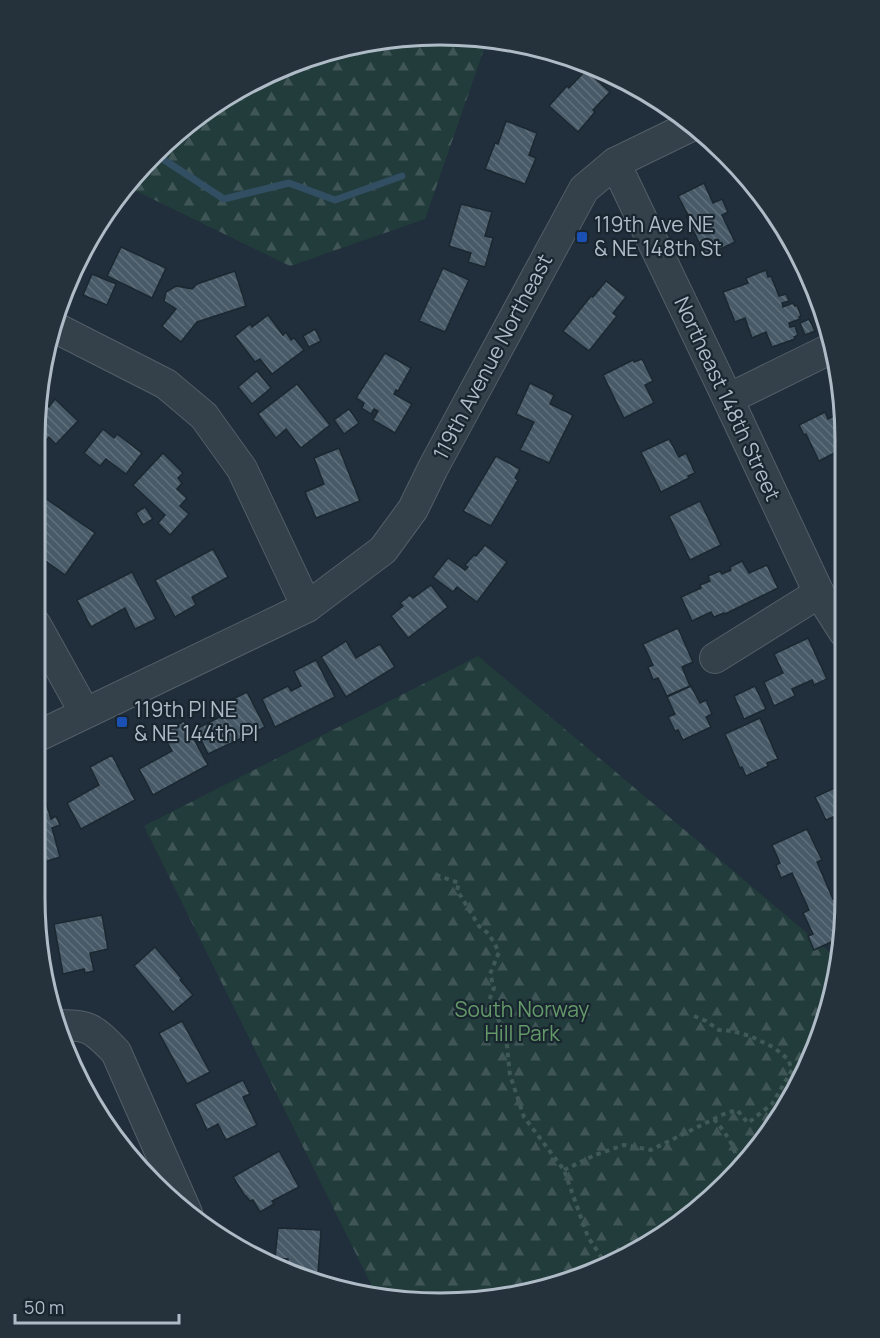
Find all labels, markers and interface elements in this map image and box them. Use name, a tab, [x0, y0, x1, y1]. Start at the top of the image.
place label: 119th Ave NE & NE 148th St	[594, 210, 722, 262]
marker: 119th Ave NE & NE 148th St	[575, 230, 589, 244]
street label: 119th Avenue Northeast	[426, 249, 558, 464]
street label: Northeast 148th Street	[668, 292, 788, 505]
place label: 119th Pl NE & NE 144th Pl	[134, 695, 258, 747]
marker: 119th Pl NE & NE 144th Pl	[115, 715, 129, 729]
park label: South Norway Hill Park	[455, 995, 589, 1047]
scale bar	[15, 1287, 178, 1325]
text: 50 m	[24, 1295, 64, 1319]

